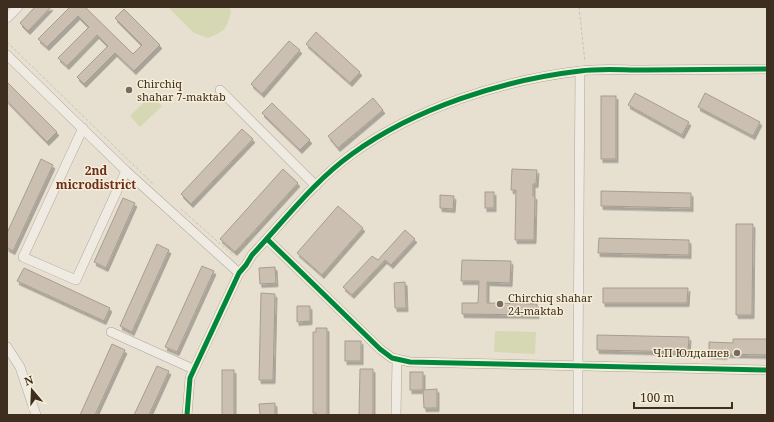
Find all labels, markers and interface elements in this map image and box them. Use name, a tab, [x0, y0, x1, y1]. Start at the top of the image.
place label: Chirchiq shahar 7-maktab	[137, 76, 226, 104]
marker: Chirchiq shahar 7-maktab	[124, 85, 134, 95]
district label: 2nd microdistrict	[56, 162, 136, 193]
place label: Chirchiq shahar 24-maktab	[508, 290, 593, 318]
marker: Chirchiq shahar 24-maktab	[495, 299, 505, 309]
place label: Ч.П Юлдашев	[653, 345, 729, 360]
marker: Ч.П Юлдашев	[732, 348, 742, 358]
north arrow	[12, 370, 52, 410]
text: N	[22, 371, 35, 389]
scale bar	[634, 384, 732, 410]
text: 100 m	[640, 389, 675, 406]

